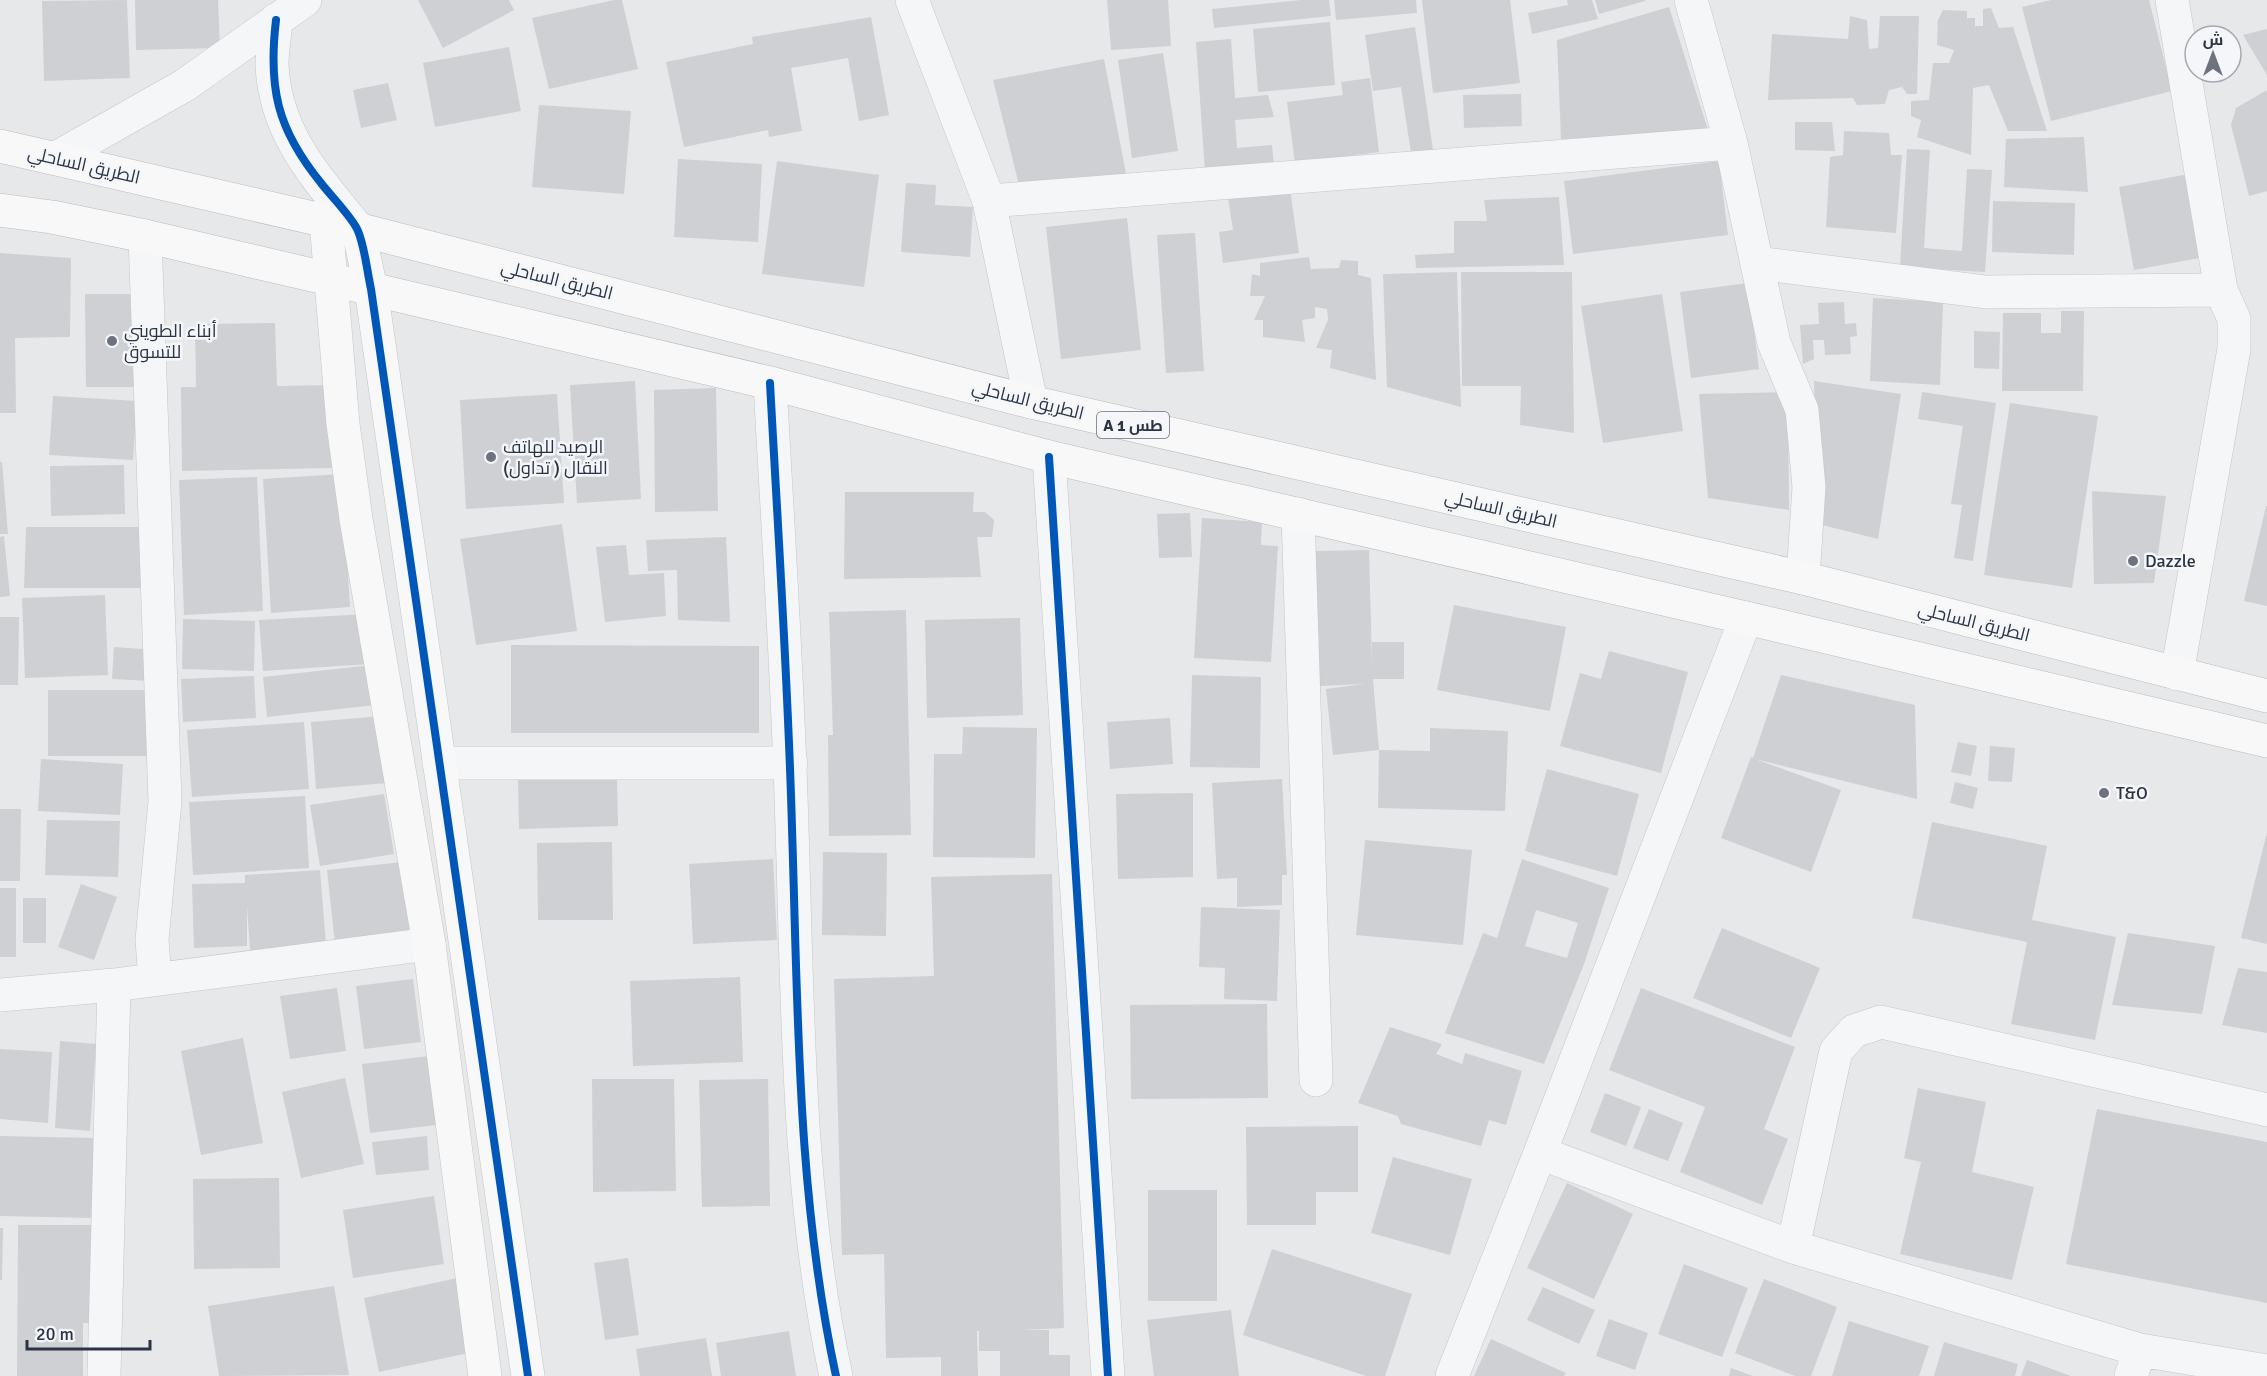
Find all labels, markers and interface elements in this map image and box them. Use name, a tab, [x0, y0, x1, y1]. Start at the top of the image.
north arrow	[2183, 24, 2243, 84]
text: ش	[2203, 30, 2223, 50]
street label: الطريق الساحلي	[25, 141, 142, 192]
street label: الطريق الساحلي	[498, 255, 615, 307]
place label: أبناء الطويني للتسوق	[124, 320, 217, 364]
marker: أبناء الطويني للتسوق	[105, 334, 119, 348]
street label: الطريق الساحلي	[969, 375, 1086, 427]
road number: A 1 طس	[1097, 412, 1169, 438]
place label: الرصيد للهاتف النقال ( تداول)	[503, 436, 608, 479]
marker: الرصيد للهاتف النقال ( تداول)	[484, 450, 498, 464]
street label: الطريق الساحلي	[1442, 485, 1559, 536]
place label: Dazzle	[2145, 550, 2196, 572]
marker: Dazzle	[2126, 554, 2140, 568]
street label: الطريق الساحلي	[1915, 597, 2032, 649]
place label: T&O	[2116, 782, 2148, 804]
marker: T&O	[2097, 786, 2111, 800]
scale bar	[27, 1313, 150, 1351]
text: 20 m	[36, 1323, 74, 1345]

